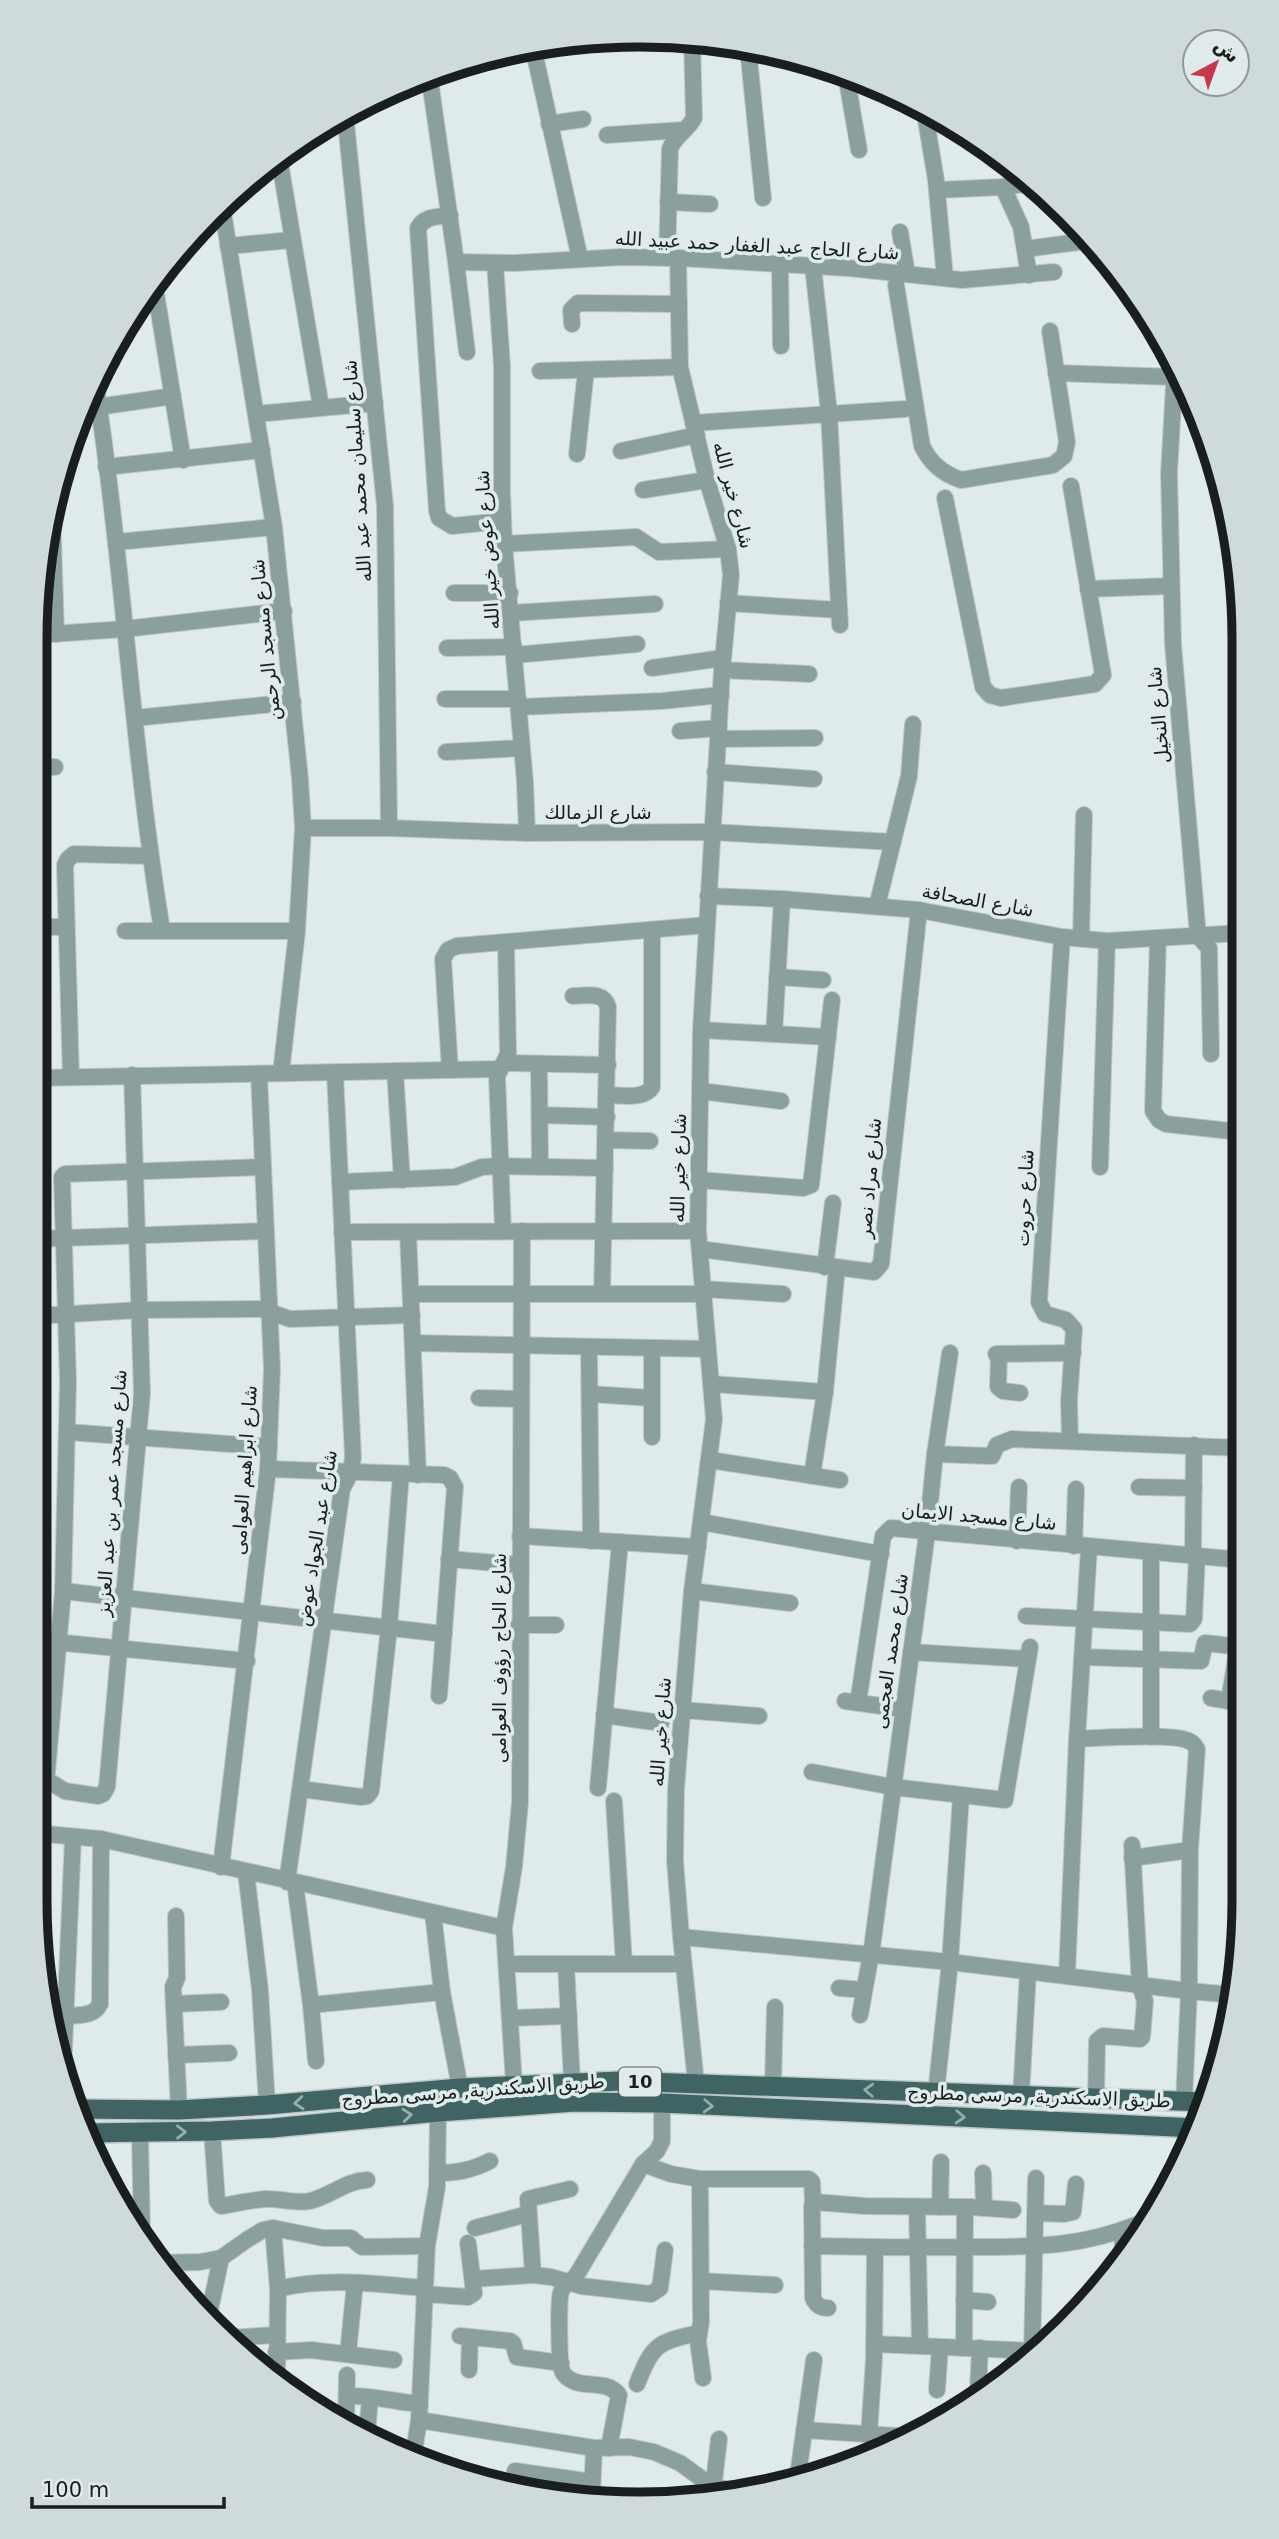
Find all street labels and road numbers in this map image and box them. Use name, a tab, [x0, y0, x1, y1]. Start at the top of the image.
street label: شارع الحاج عبد الغفار حمد عبيد الله	[614, 227, 900, 264]
street label: شارع سليمان محمد عبد الله	[338, 359, 377, 583]
street label: شارع خير الله	[708, 439, 759, 551]
street label: شارع عوض خير الله	[470, 469, 505, 631]
street label: شارع مسجد الرحمن	[246, 558, 285, 722]
street label: شارع النخيل	[1143, 665, 1174, 764]
street label: شارع الزمالك	[544, 801, 652, 824]
street label: شارع الصحافة	[920, 879, 1036, 922]
street label: شارع خير الله	[666, 1113, 691, 1223]
street label: شارع مراد نصر	[853, 1117, 886, 1240]
street label: شارع حروت	[1010, 1149, 1039, 1247]
street label: شارع مسجد عمر بن عبد العزيز	[91, 1369, 132, 1618]
street label: شارع ابراهيم العوامى	[227, 1384, 262, 1556]
street label: شارع عبد الجواد عوض	[291, 1448, 342, 1628]
street label: شارع مسجد الايمان	[900, 1498, 1058, 1535]
street label: شارع الحاج رؤوف العوامى	[488, 1553, 511, 1763]
street label: شارع محمد العجمى	[868, 1572, 913, 1730]
street label: شارع خير الله	[645, 1676, 676, 1788]
road number: 10	[619, 2068, 661, 2096]
street label: طريق الاسكندرية, مرسى مطروح	[341, 2070, 605, 2111]
street label: طريق الاسكندرية, مرسى مطروح	[907, 2080, 1171, 2113]

